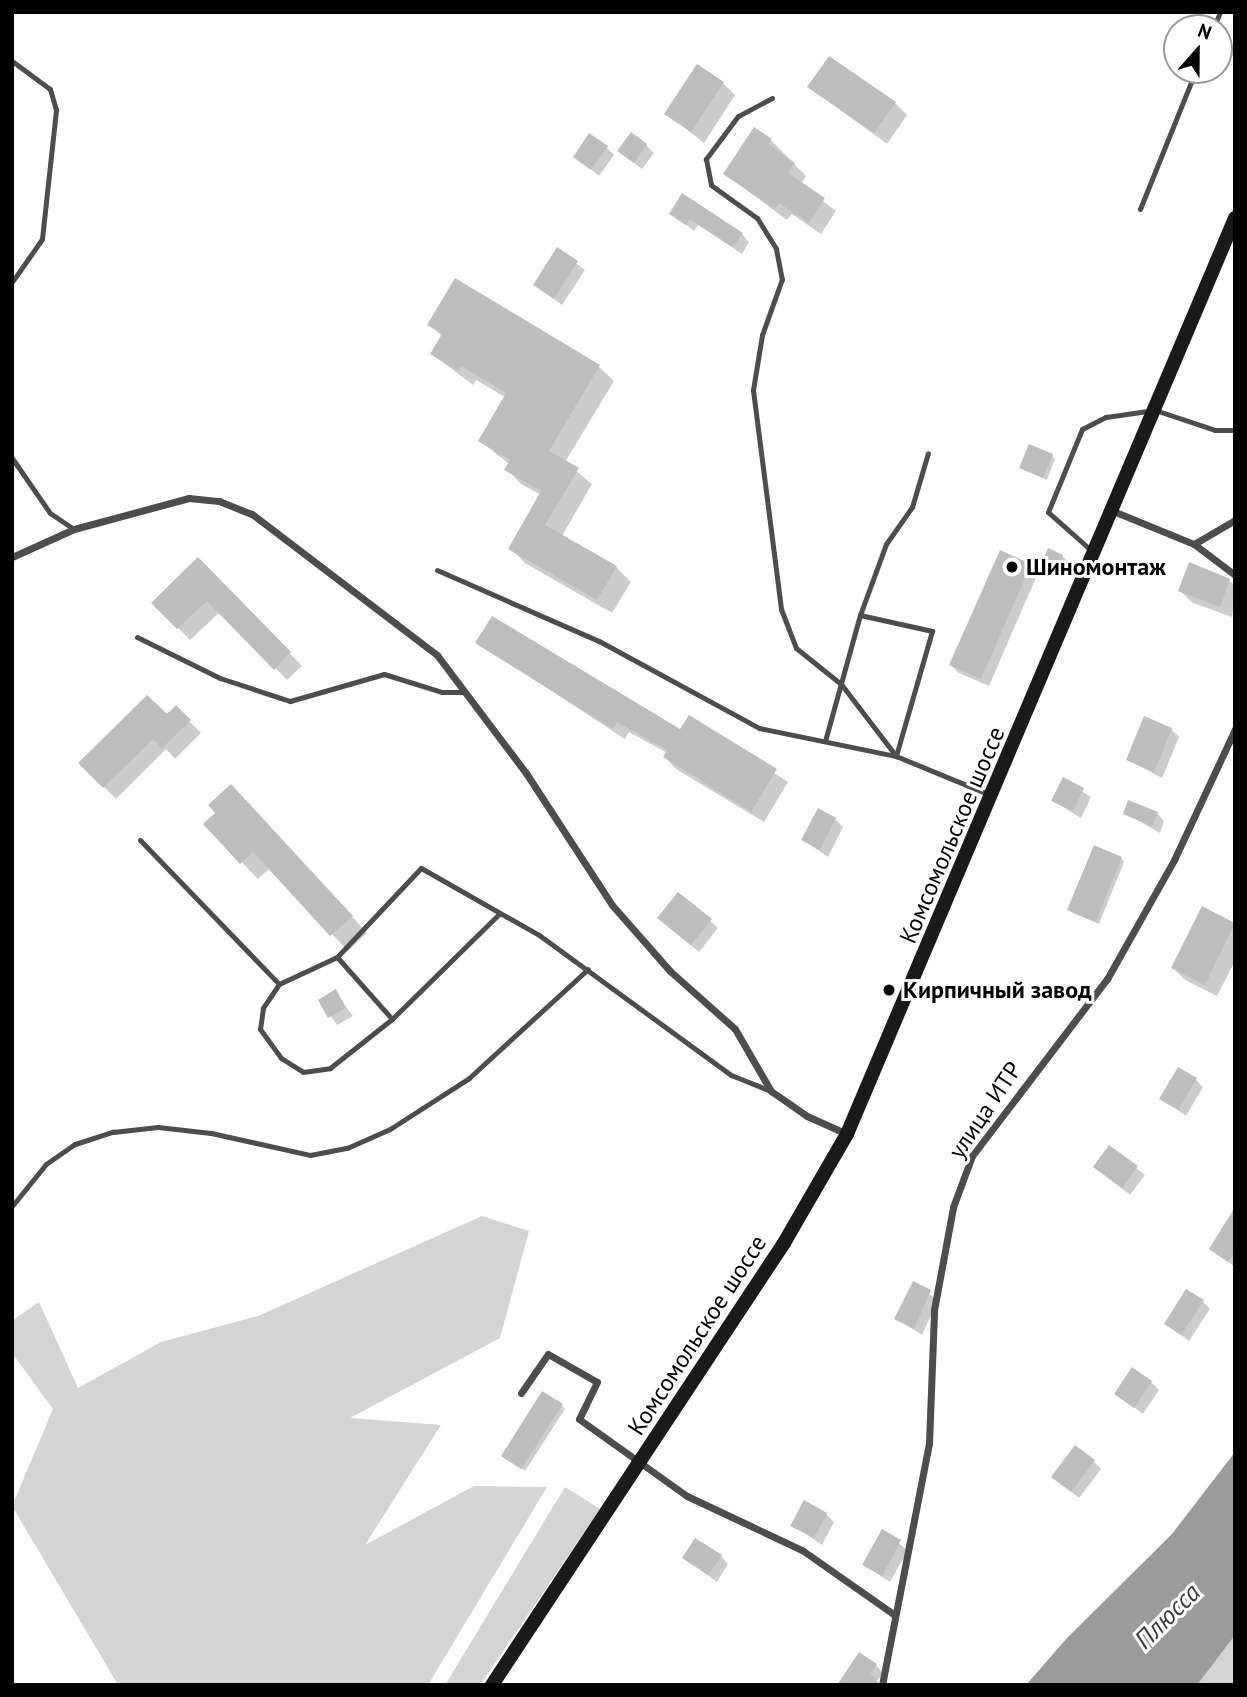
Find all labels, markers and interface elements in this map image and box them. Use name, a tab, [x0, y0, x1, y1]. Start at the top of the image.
north arrow	[1163, 14, 1233, 84]
text: N	[1195, 18, 1215, 45]
place label: Шиномонтаж	[1026, 553, 1166, 581]
marker: Шиномонтаж	[1004, 559, 1020, 575]
street label: Комсомольское шоссе	[893, 722, 1011, 948]
place label: Кирпичный завод	[903, 976, 1092, 1004]
marker: Кирпичный завод	[881, 982, 897, 998]
street label: улица ИТР	[942, 1056, 1028, 1164]
street label: Комсомольское шоссе	[622, 1230, 772, 1440]
water label: Плюсса	[1128, 1577, 1206, 1655]

